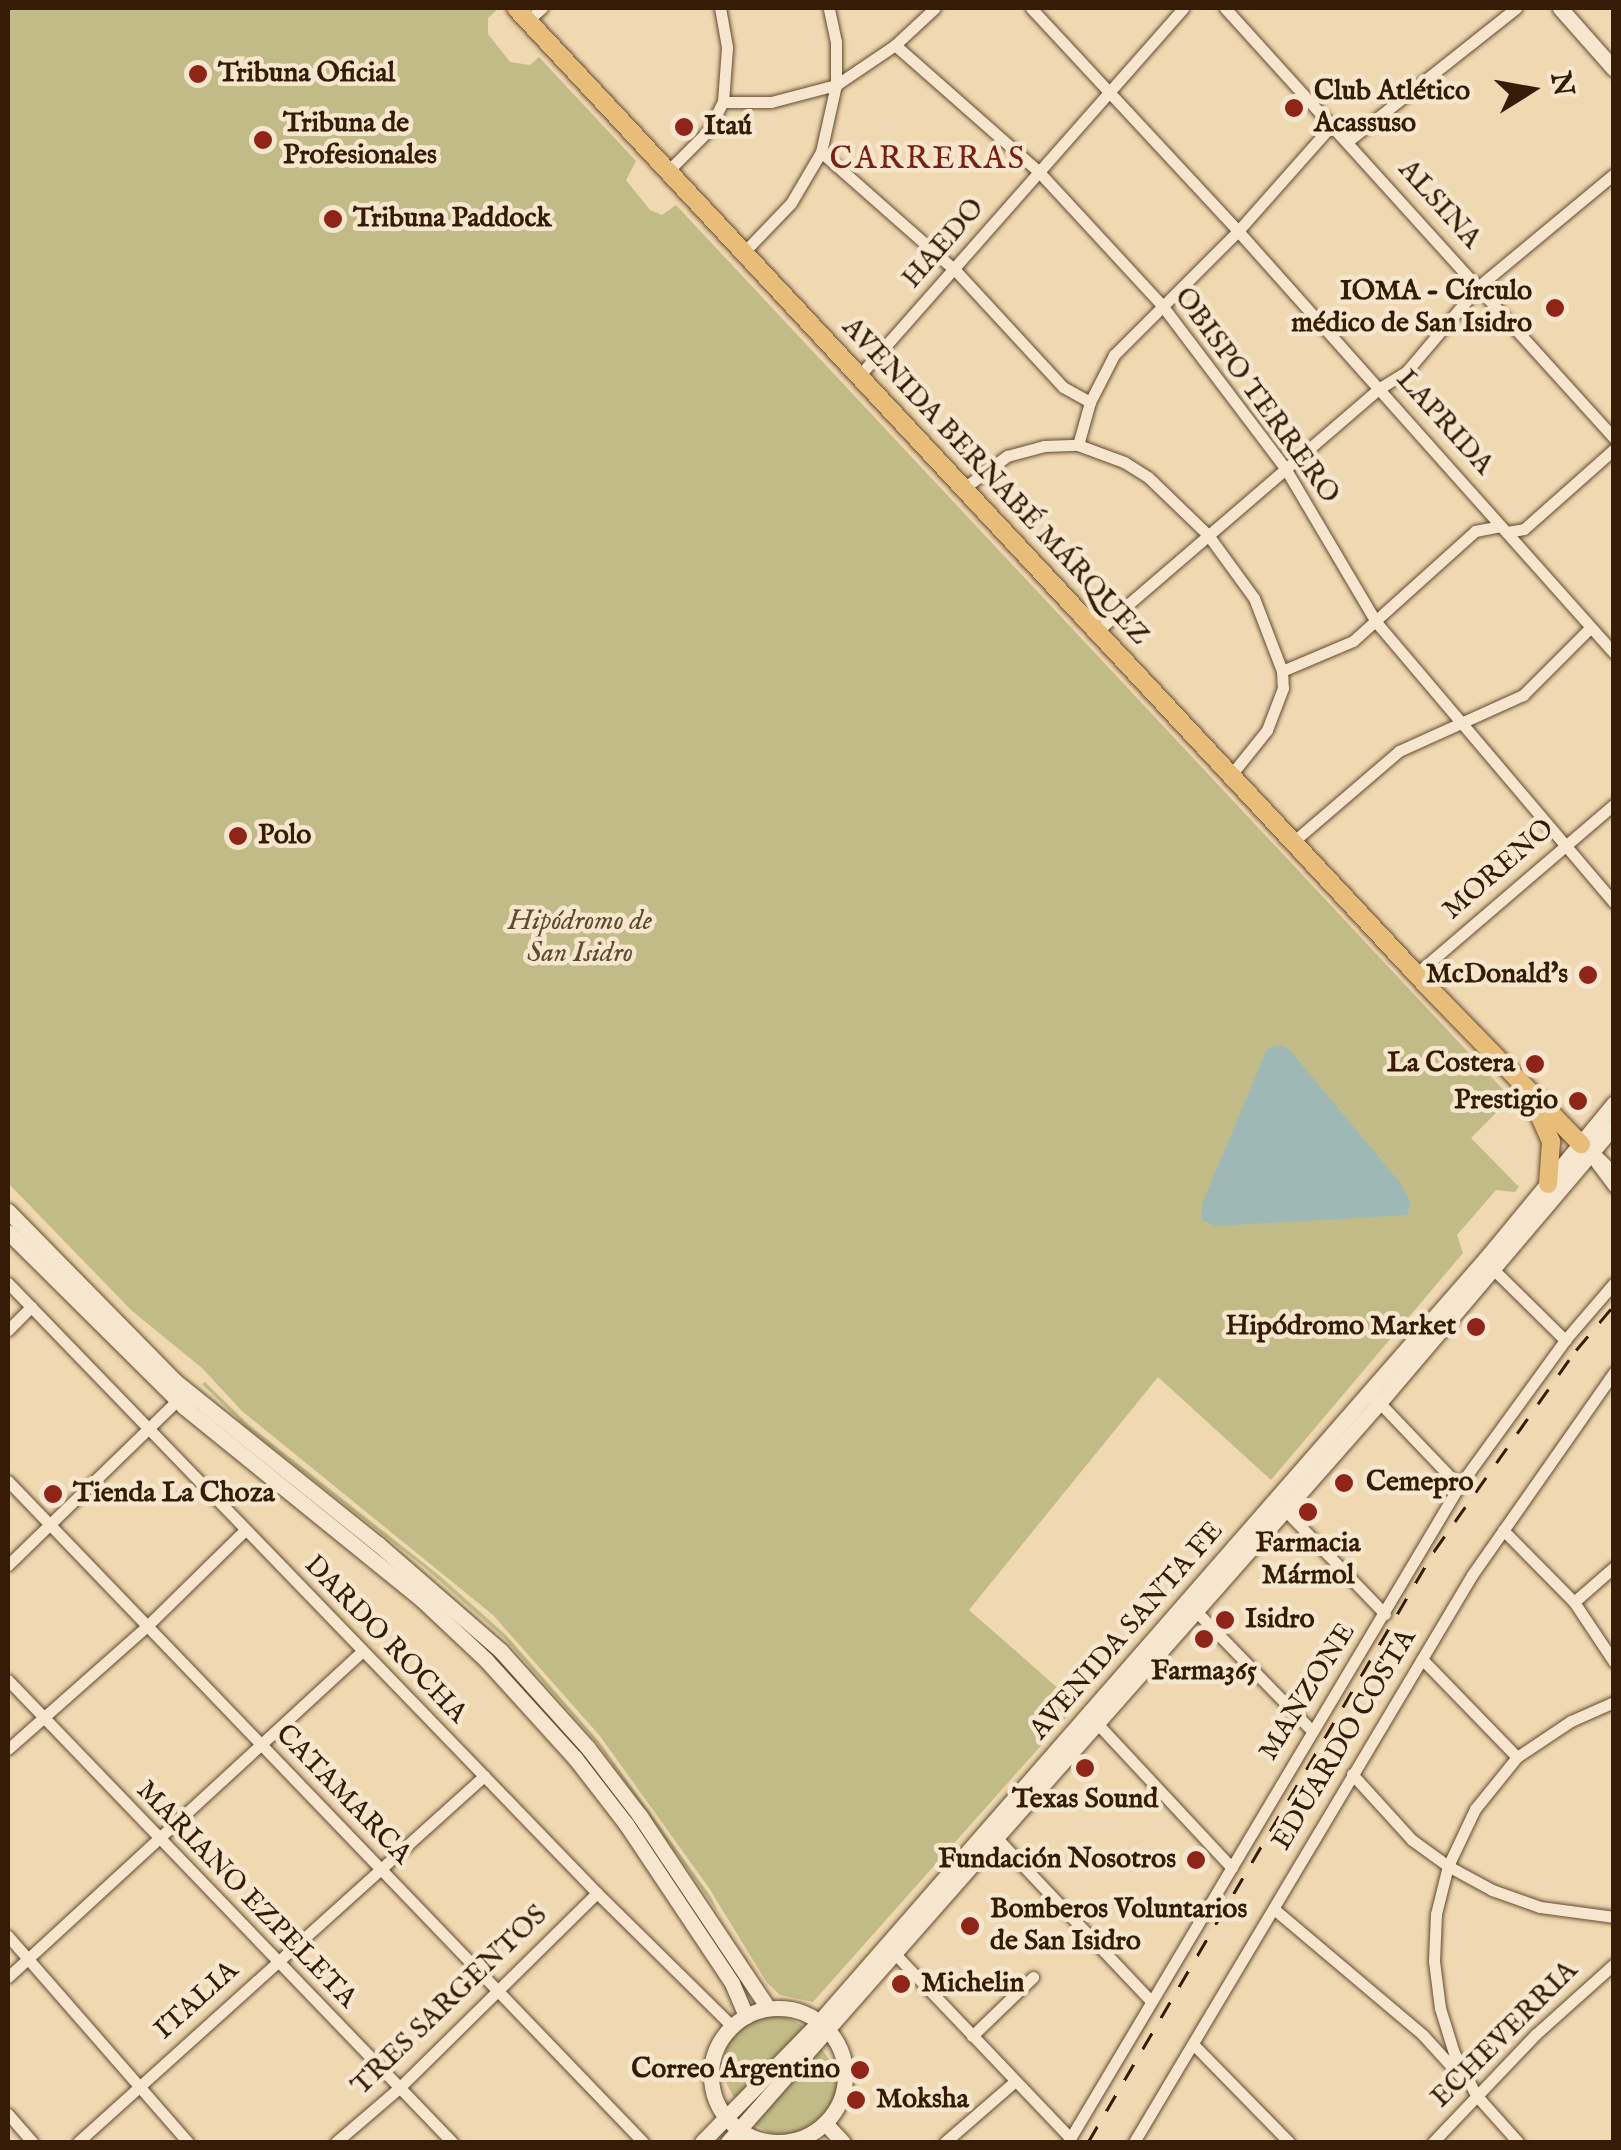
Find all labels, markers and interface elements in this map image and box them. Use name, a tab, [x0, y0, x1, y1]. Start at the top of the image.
north arrow	[1481, 40, 1581, 140]
place label: Tribuna Oficial	[218, 57, 395, 91]
marker: Tribuna Oficial	[187, 63, 209, 85]
text: N	[1541, 69, 1580, 99]
place label: Club Atlético Acassuso	[1314, 75, 1470, 141]
marker: Club Atlético Acassuso	[1283, 97, 1305, 119]
place label: Tribuna de Profesionales	[283, 107, 437, 173]
place label: Itaú	[704, 110, 752, 144]
marker: Itaú	[673, 116, 695, 138]
marker: Tribuna de Profesionales	[252, 129, 274, 151]
district label: CARRERAS	[829, 141, 1027, 179]
street label: ALSINA	[1390, 154, 1488, 256]
street label: HAEDO	[896, 192, 992, 296]
place label: Tribuna Paddock	[353, 202, 551, 236]
marker: Tribuna Paddock	[322, 208, 344, 230]
place label: IOMA - Círculo médico de San Isidro	[1291, 275, 1532, 341]
street label: OBISPO TERRERO	[1166, 282, 1346, 510]
marker: IOMA - Círculo médico de San Isidro	[1542, 295, 1568, 321]
street label: AVENIDA BERNABÉ MÁRQUEZ	[834, 311, 1156, 653]
street label: LAPRIDA	[1388, 364, 1500, 482]
street label: MORENO	[1436, 813, 1562, 927]
place label: Polo	[258, 819, 311, 853]
marker: Polo	[227, 825, 249, 847]
park label: Hipódromo de San Isidro	[508, 905, 652, 971]
place label: McDonald's	[1426, 958, 1568, 992]
marker: McDonald's	[1577, 964, 1599, 986]
place label: La Costera	[1387, 1047, 1515, 1081]
marker: La Costera	[1524, 1053, 1546, 1075]
place label: Prestigio	[1454, 1084, 1558, 1118]
marker: Prestigio	[1567, 1090, 1589, 1112]
place label: Hipódromo Market	[1225, 1310, 1456, 1344]
marker: Hipódromo Market	[1465, 1316, 1487, 1338]
place label: Cemepro	[1366, 1466, 1474, 1500]
marker: Cemepro	[1331, 1470, 1357, 1496]
place label: Tienda La Choza	[73, 1477, 275, 1511]
marker: Tienda La Choza	[42, 1483, 64, 1505]
marker: Farmacia Mármol	[1297, 1501, 1319, 1523]
street label: AVENIDA SANTA FE	[1023, 1515, 1231, 1747]
place label: Farmacia Mármol	[1255, 1527, 1361, 1593]
street label: DARDO ROCHA	[296, 1549, 474, 1731]
place label: Isidro	[1245, 1603, 1315, 1637]
marker: Isidro	[1214, 1609, 1236, 1631]
street label: MANZONE	[1253, 1617, 1363, 1767]
street label: EDUARDO COSTA	[1266, 1623, 1424, 1857]
marker: Farma365	[1193, 1628, 1215, 1650]
place label: Farma365	[1151, 1655, 1257, 1689]
street label: CATAMARCA	[268, 1718, 418, 1872]
marker: Texas Sound	[1074, 1757, 1096, 1779]
street label: MARIANO EZPELETA	[129, 1774, 363, 2016]
place label: Texas Sound	[1012, 1783, 1158, 1817]
place label: Fundación Nosotros	[938, 1843, 1176, 1877]
marker: Fundación Nosotros	[1185, 1849, 1207, 1871]
place label: Bomberos Voluntarios de San Isidro	[990, 1893, 1247, 1959]
street label: TRES SARGENTOS	[345, 1899, 555, 2103]
marker: Bomberos Voluntarios de San Isidro	[959, 1915, 981, 1937]
street label: ITALIA	[148, 1955, 246, 2047]
street label: ECHEVERRIA	[1425, 1955, 1585, 2115]
place label: Michelin	[921, 1967, 1024, 2001]
marker: Michelin	[890, 1973, 912, 1995]
place label: Correo Argentino	[631, 2053, 840, 2087]
marker: Correo Argentino	[849, 2059, 871, 2081]
place label: Moksha	[876, 2083, 969, 2117]
marker: Moksha	[845, 2089, 867, 2111]

